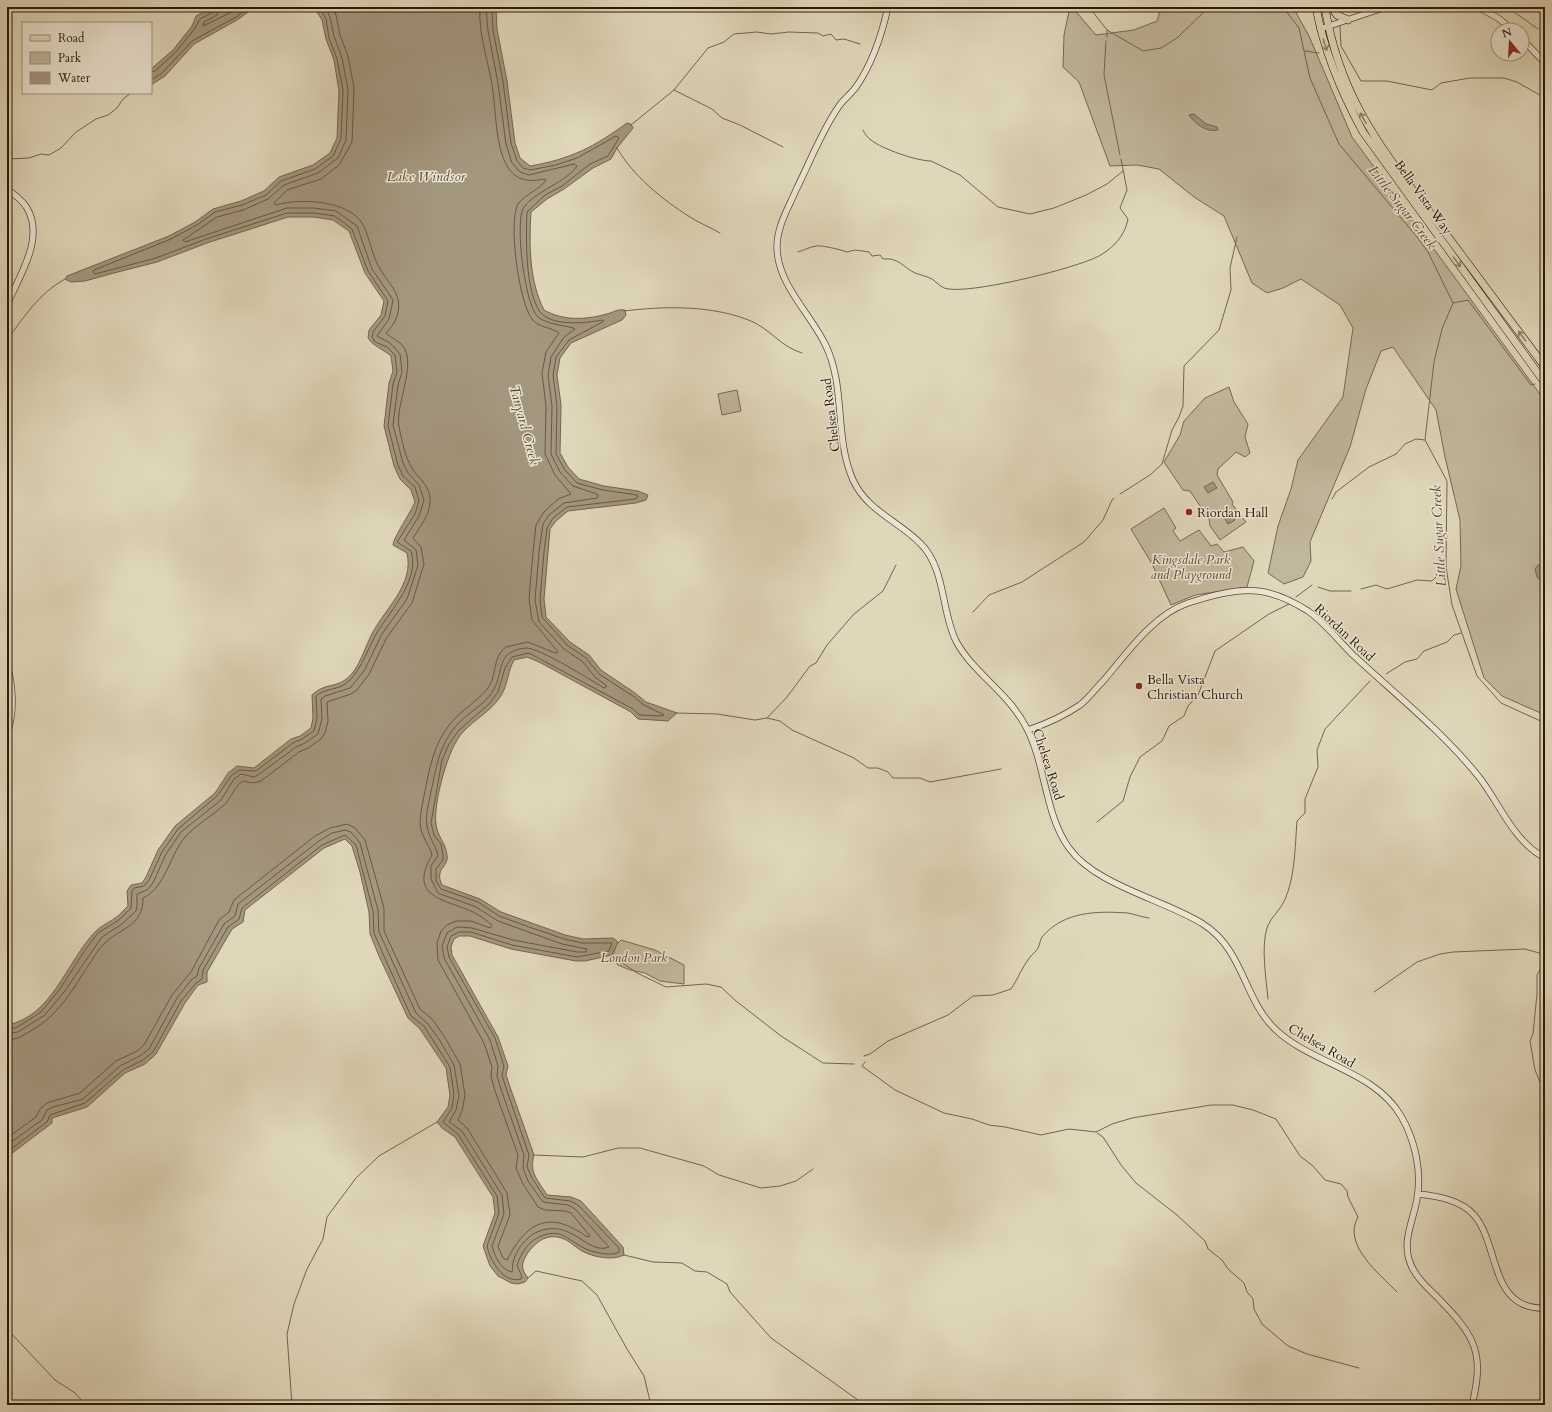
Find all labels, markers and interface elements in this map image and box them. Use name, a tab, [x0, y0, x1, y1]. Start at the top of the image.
legend	[22, 22, 152, 94]
north arrow	[1490, 22, 1530, 62]
text: N	[1500, 24, 1514, 42]
text: Road	[58, 30, 85, 46]
one-way arrow	[1322, 38, 1329, 51]
text: Park	[58, 50, 82, 66]
text: Water	[57, 70, 91, 86]
one-way arrow	[1358, 112, 1366, 124]
street label: Bella Vista Way	[1390, 157, 1456, 239]
water label: Little Sugar Creek	[1364, 161, 1441, 253]
water label: Lake Windsor	[387, 167, 466, 186]
one-way arrow	[1453, 257, 1461, 268]
one-way arrow	[1518, 330, 1526, 341]
street label: Chelsea Road	[818, 377, 844, 453]
water label: Tanyard Creek	[505, 383, 544, 467]
water label: Little Sugar Creek	[1426, 485, 1451, 587]
place label: Riordan Hall	[1197, 504, 1269, 522]
marker: Riordan Hall	[1184, 507, 1194, 517]
park label: Kingsdale Park and Playground	[1151, 551, 1232, 584]
street label: Riordan Road	[1310, 600, 1378, 665]
place label: Bella Vista Christian Church	[1147, 671, 1243, 704]
marker: Bella Vista Christian Church	[1134, 681, 1144, 691]
street label: Chelsea Road	[1028, 726, 1068, 802]
park label: London Park	[600, 949, 668, 967]
street label: Chelsea Road	[1285, 1020, 1358, 1072]

